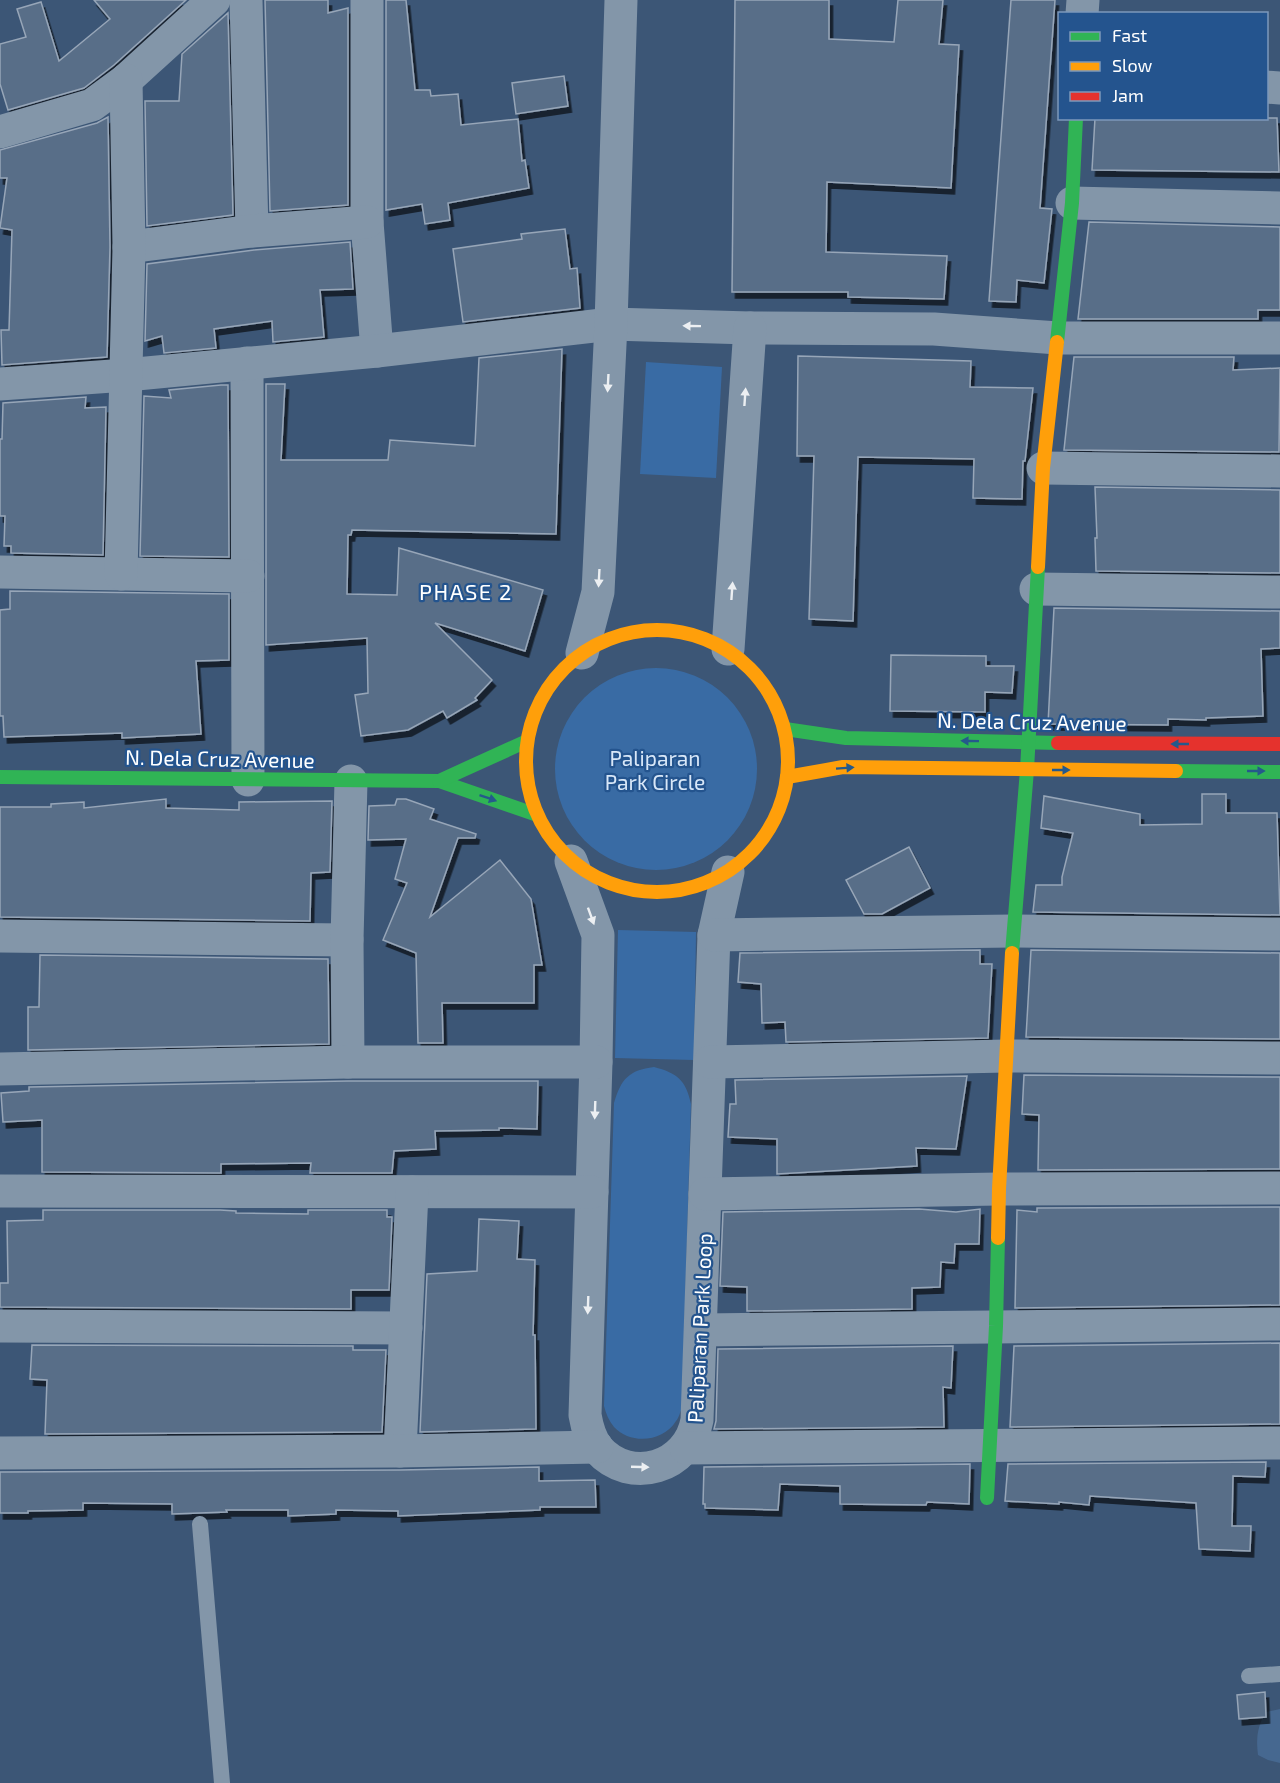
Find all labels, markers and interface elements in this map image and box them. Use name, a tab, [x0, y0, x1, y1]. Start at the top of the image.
legend	[1058, 12, 1268, 120]
text: Fast	[1112, 24, 1147, 46]
text: Slow	[1112, 54, 1153, 76]
text: Jam	[1112, 84, 1144, 106]
one-way arrow	[682, 321, 701, 331]
one-way arrow	[603, 373, 612, 392]
one-way arrow	[741, 387, 750, 406]
one-way arrow	[594, 568, 603, 587]
district label: PHASE 2	[419, 578, 513, 604]
one-way arrow	[727, 582, 737, 601]
street label: N. Dela Cruz Avenue	[937, 707, 1127, 735]
one-way arrow	[961, 737, 980, 746]
one-way arrow	[1170, 739, 1189, 749]
street label: N. Dela Cruz Avenue	[125, 744, 315, 772]
park label: Paliparan Park Circle	[605, 745, 705, 794]
one-way arrow	[836, 763, 855, 773]
one-way arrow	[1052, 765, 1071, 775]
one-way arrow	[1247, 766, 1266, 776]
one-way arrow	[479, 794, 497, 804]
one-way arrow	[587, 907, 596, 925]
one-way arrow	[590, 1100, 599, 1119]
street label: Paliparan Park Loop	[682, 1232, 716, 1424]
one-way arrow	[584, 1295, 593, 1314]
one-way arrow	[631, 1463, 650, 1472]

